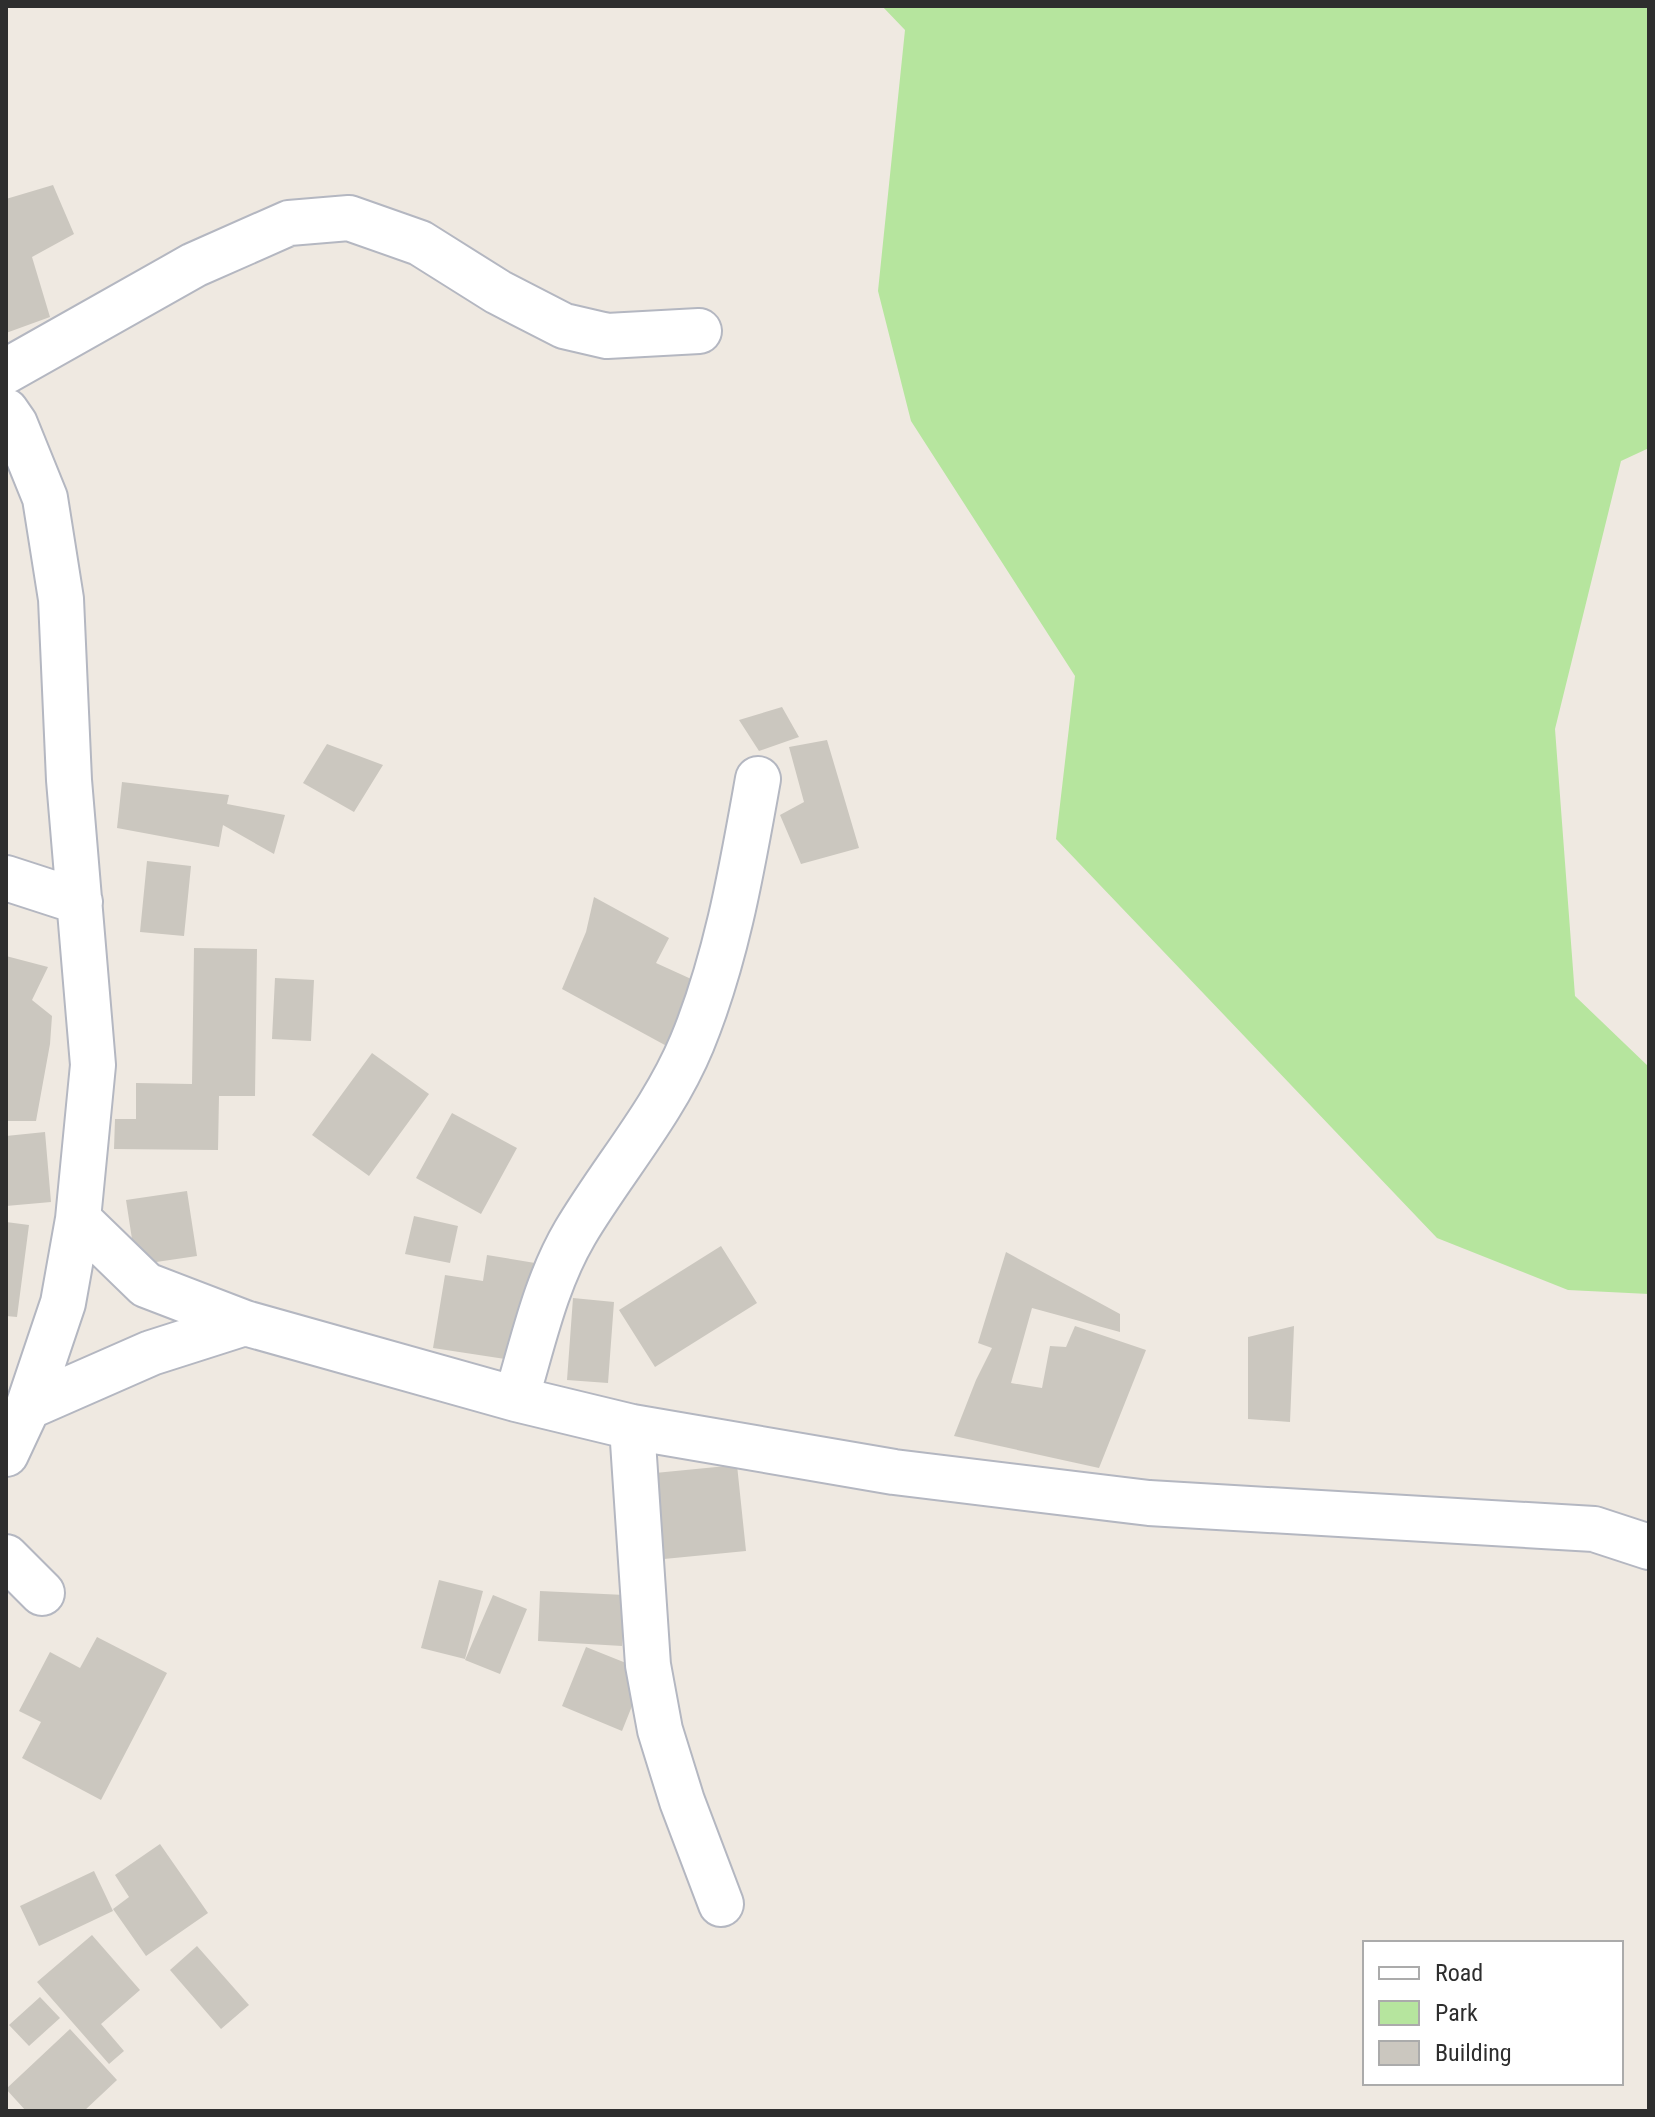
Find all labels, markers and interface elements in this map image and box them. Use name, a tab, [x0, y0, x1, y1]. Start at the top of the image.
legend	[1363, 1941, 1623, 2085]
text: Road	[1435, 1959, 1483, 1987]
text: Park	[1435, 1999, 1478, 2027]
text: Building	[1435, 2039, 1512, 2067]

